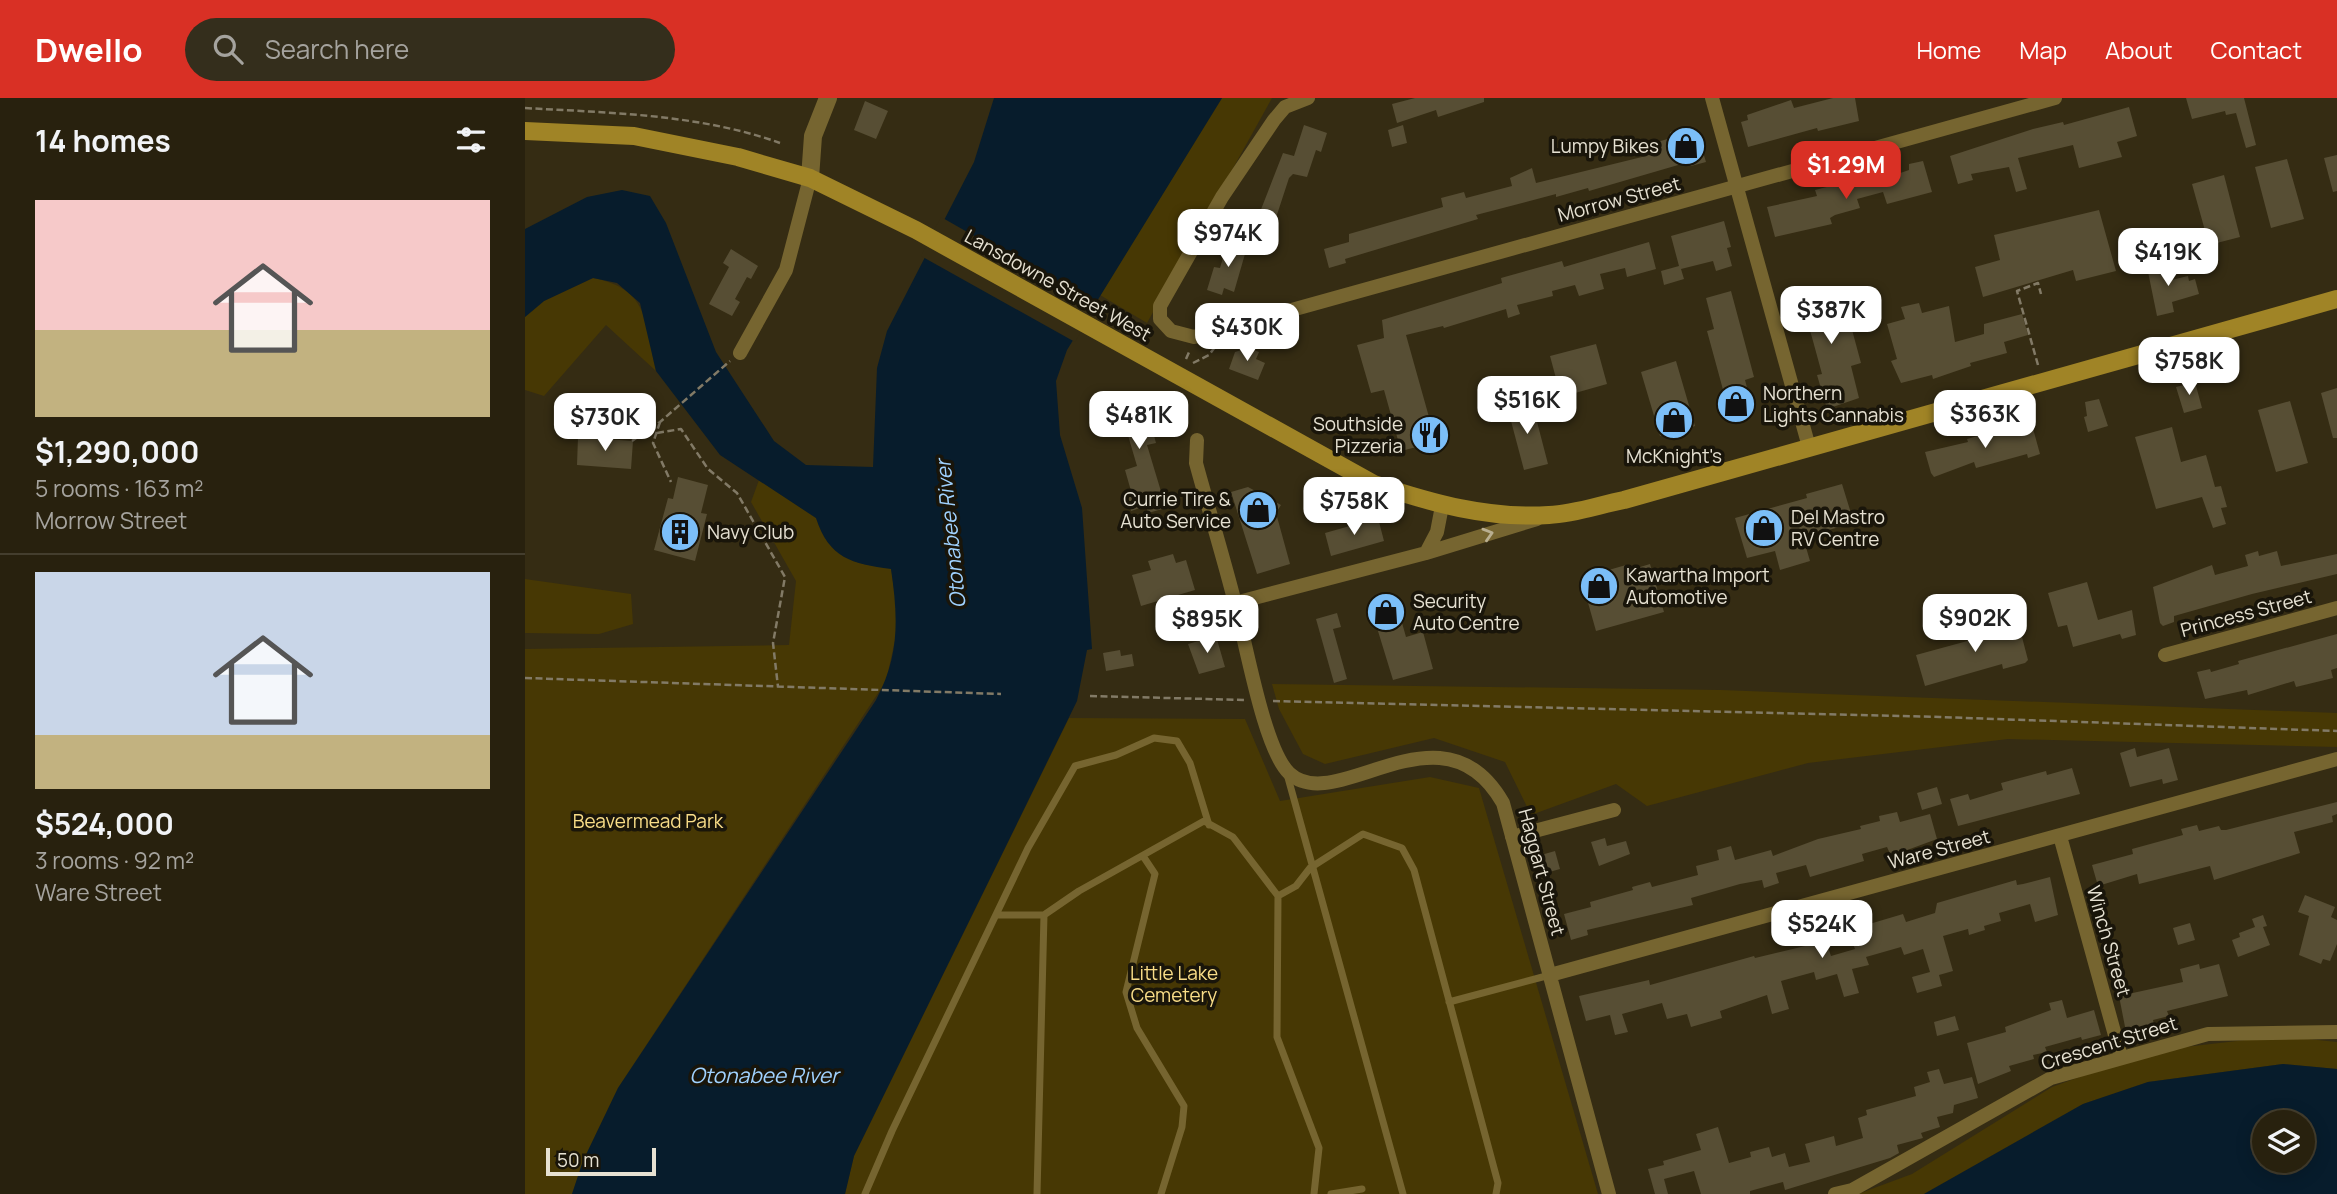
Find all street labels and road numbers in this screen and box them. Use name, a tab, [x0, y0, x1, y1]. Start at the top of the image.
street label: Morrow Street	[1555, 170, 1683, 228]
street label: Lansdowne Street West	[960, 223, 1156, 347]
street label: Princess Street	[2177, 583, 2315, 643]
street label: Haggart Street	[1513, 806, 1571, 938]
street label: Ware Street	[1885, 823, 1993, 875]
street label: Winch Street	[2081, 882, 2137, 1000]
street label: Crescent Street	[2038, 1010, 2180, 1076]

